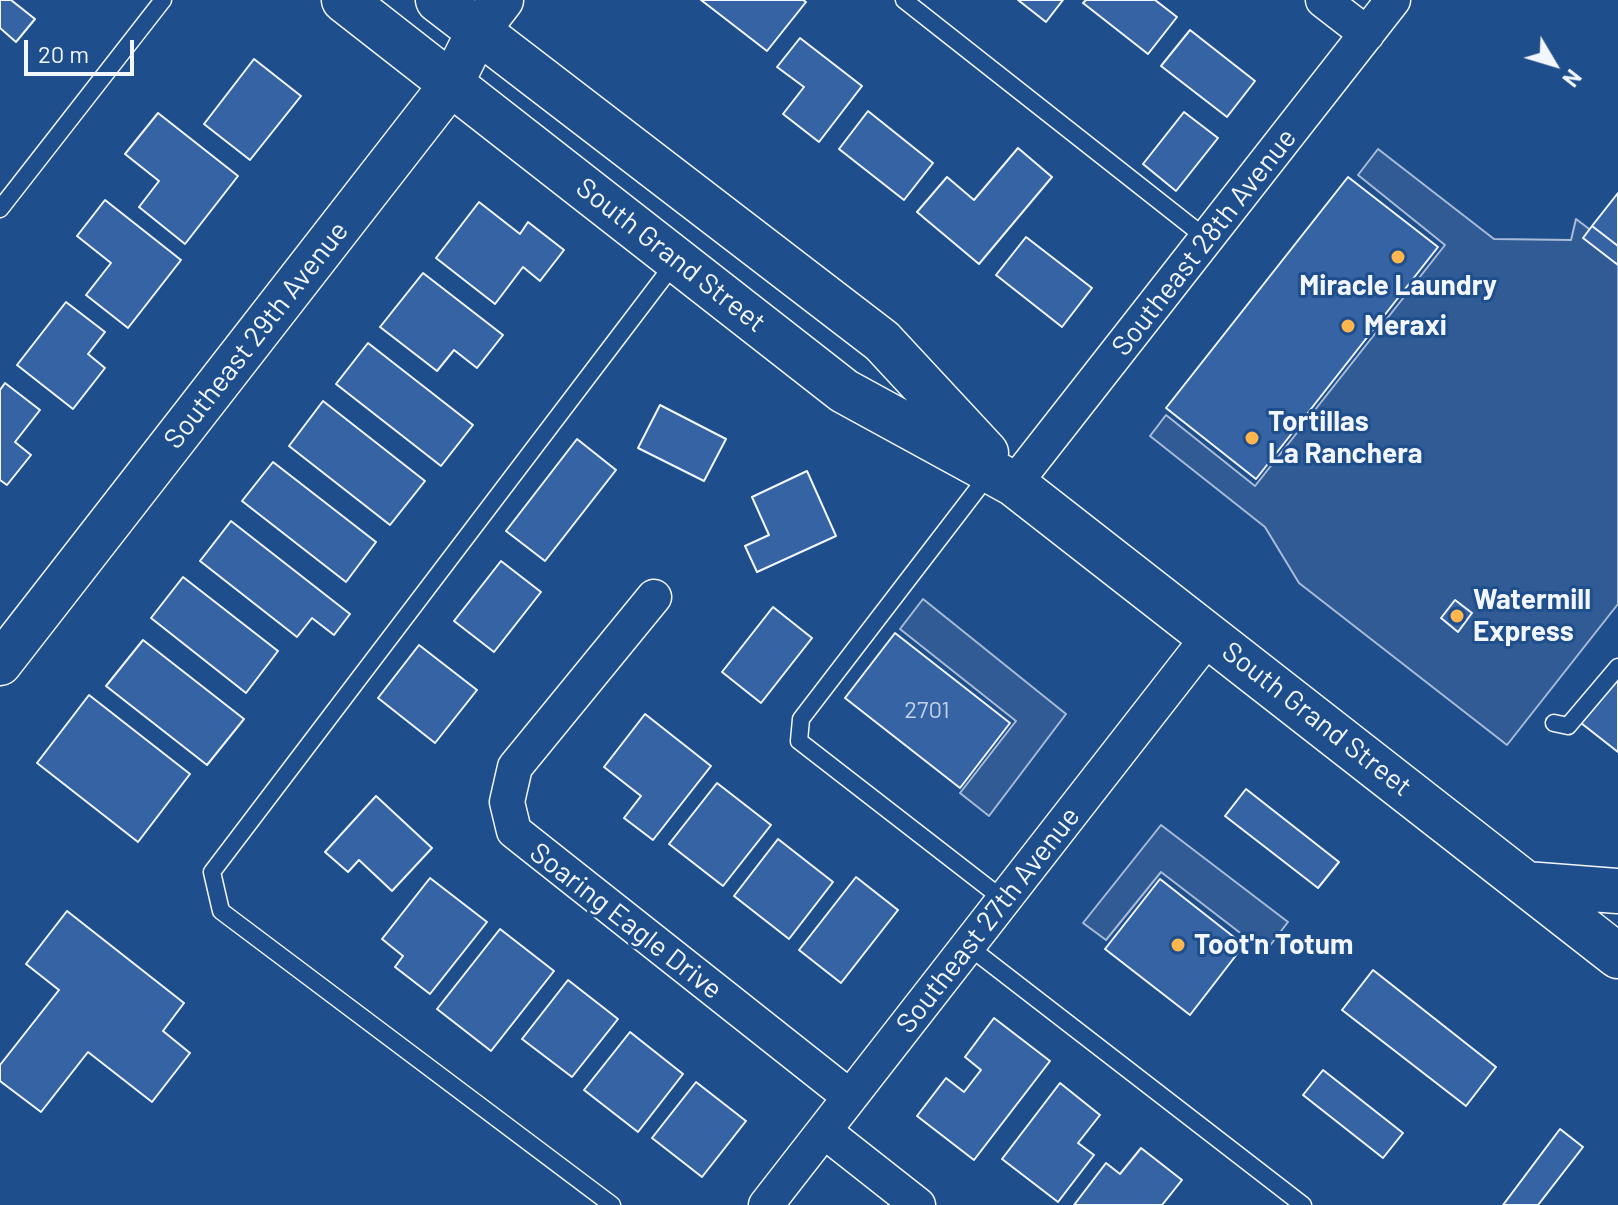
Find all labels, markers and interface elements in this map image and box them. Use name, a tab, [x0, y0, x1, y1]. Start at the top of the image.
scale bar	[28, 24, 138, 74]
north arrow	[1514, 24, 1594, 104]
text: 20 m	[38, 39, 89, 68]
text: N	[1558, 65, 1588, 93]
street label: Southeast 28th Avenue	[1105, 122, 1303, 362]
street label: South Grand Street	[570, 171, 772, 339]
street label: Southeast 29th Avenue	[157, 215, 355, 455]
marker: Miracle Laundry	[1389, 248, 1407, 266]
place label: Miracle Laundry	[1299, 269, 1497, 303]
place label: Meraxi	[1364, 309, 1447, 343]
marker: Meraxi	[1339, 317, 1357, 335]
place label: Tortillas La Ranchera	[1268, 405, 1423, 471]
marker: Tortillas La Ranchera	[1243, 429, 1261, 447]
place label: Watermill Express	[1473, 583, 1591, 649]
marker: Watermill Express	[1448, 607, 1466, 625]
street label: South Grand Street	[1216, 635, 1418, 803]
house number: 2701	[904, 696, 950, 724]
street label: Southeast 27th Avenue	[889, 800, 1087, 1040]
street label: Soaring Eagle Drive	[523, 836, 729, 1006]
place label: Toot'n Totum	[1194, 928, 1353, 962]
marker: Toot'n Totum	[1169, 936, 1187, 954]

